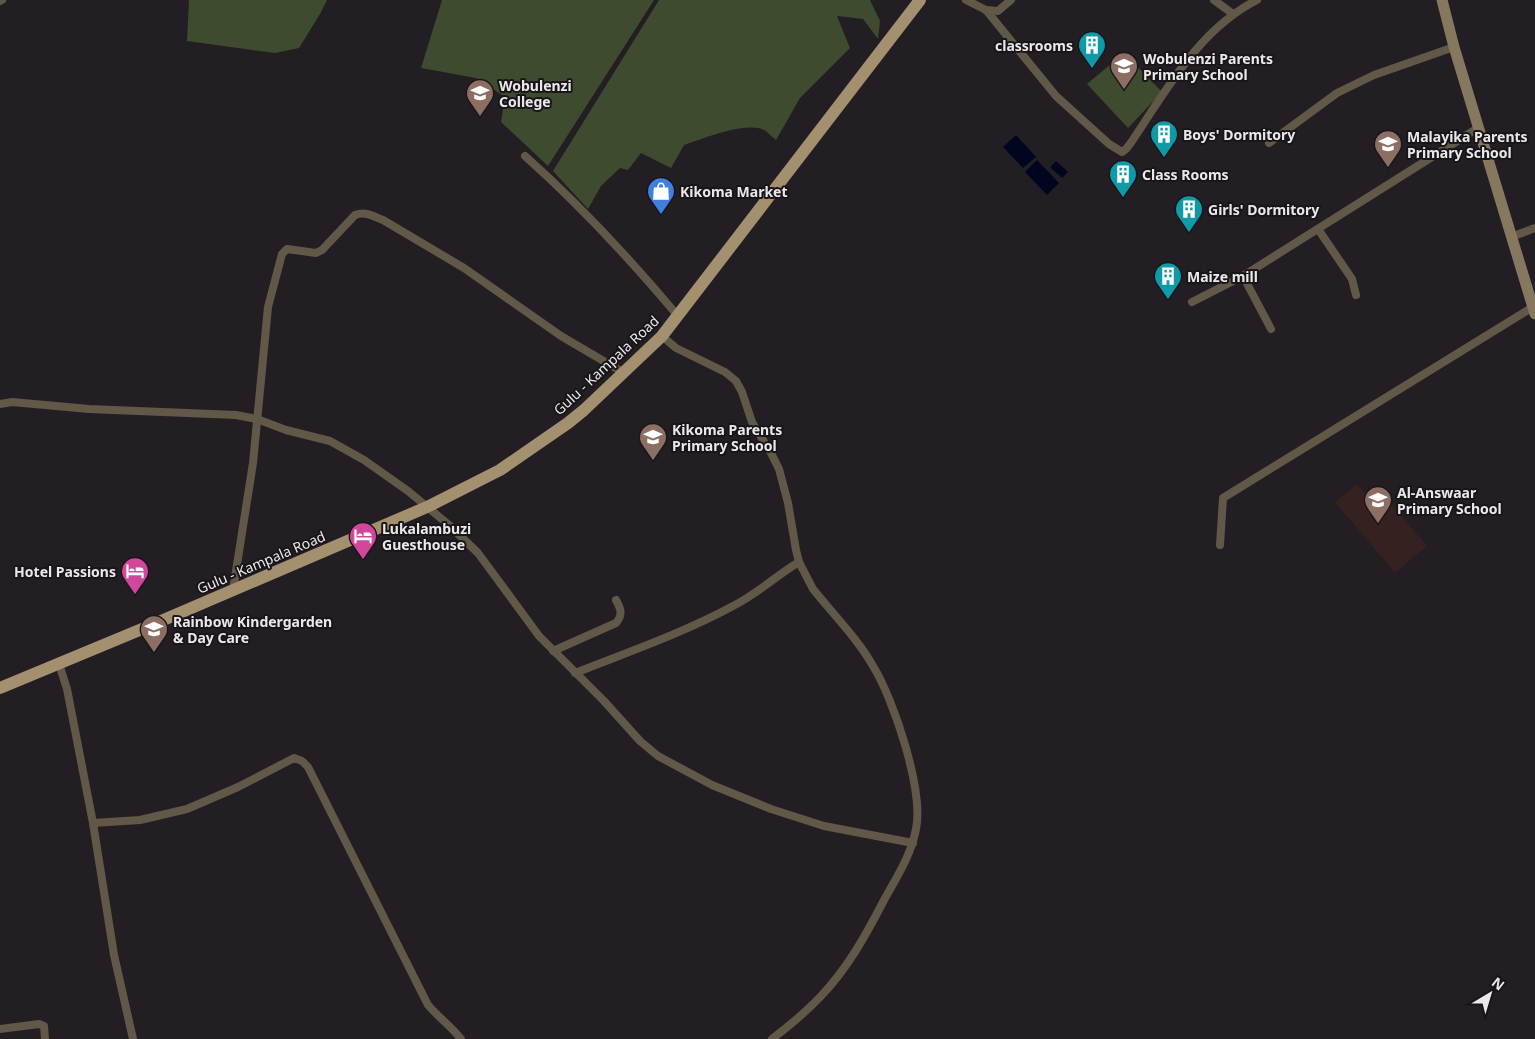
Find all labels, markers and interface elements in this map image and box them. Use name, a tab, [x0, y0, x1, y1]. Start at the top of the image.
building icon: classrooms	[1077, 30, 1107, 69]
place label: classrooms	[995, 36, 1073, 55]
place label: Wobulenzi Parents Primary School	[1143, 49, 1273, 84]
school or university icon: Wobulenzi Parents Primary School	[1109, 51, 1139, 90]
place label: Wobulenzi College	[499, 76, 572, 111]
school or university icon: Wobulenzi College	[465, 78, 495, 117]
building icon: Boys' Dormitory	[1149, 119, 1179, 158]
place label: Boys' Dormitory	[1183, 125, 1295, 144]
place label: Malayika Parents Primary School	[1407, 127, 1528, 162]
school or university icon: Malayika Parents Primary School	[1373, 129, 1403, 168]
building icon: Class Rooms	[1108, 159, 1138, 198]
place label: Class Rooms	[1142, 165, 1229, 184]
shop icon: Kikoma Market	[646, 176, 676, 215]
place label: Kikoma Market	[680, 182, 788, 201]
building icon: Girls' Dormitory	[1174, 194, 1204, 233]
place label: Girls' Dormitory	[1208, 200, 1319, 219]
building icon: Maize mill	[1153, 261, 1183, 300]
place label: Maize mill	[1187, 267, 1258, 286]
street label: Gulu - Kampala Road	[549, 311, 663, 419]
place label: Kikoma Parents Primary School	[672, 420, 782, 455]
school or university icon: Kikoma Parents Primary School	[638, 422, 668, 461]
place label: Al-Answaar Primary School	[1397, 483, 1502, 518]
school or university icon: Al-Answaar Primary School	[1363, 485, 1393, 524]
place label: Lukalambuzi Guesthouse	[382, 519, 471, 554]
hotel icon: Lukalambuzi Guesthouse	[348, 521, 378, 560]
street label: Gulu - Kampala Road	[194, 526, 328, 598]
hotel icon: Hotel Passions	[120, 556, 150, 595]
place label: Hotel Passions	[14, 562, 116, 581]
place label: Rainbow Kindergarden & Day Care	[173, 612, 332, 647]
school or university icon: Rainbow Kindergarden & Day Care	[139, 614, 169, 653]
north arrow	[1465, 969, 1515, 1019]
text: N	[1488, 972, 1509, 994]

